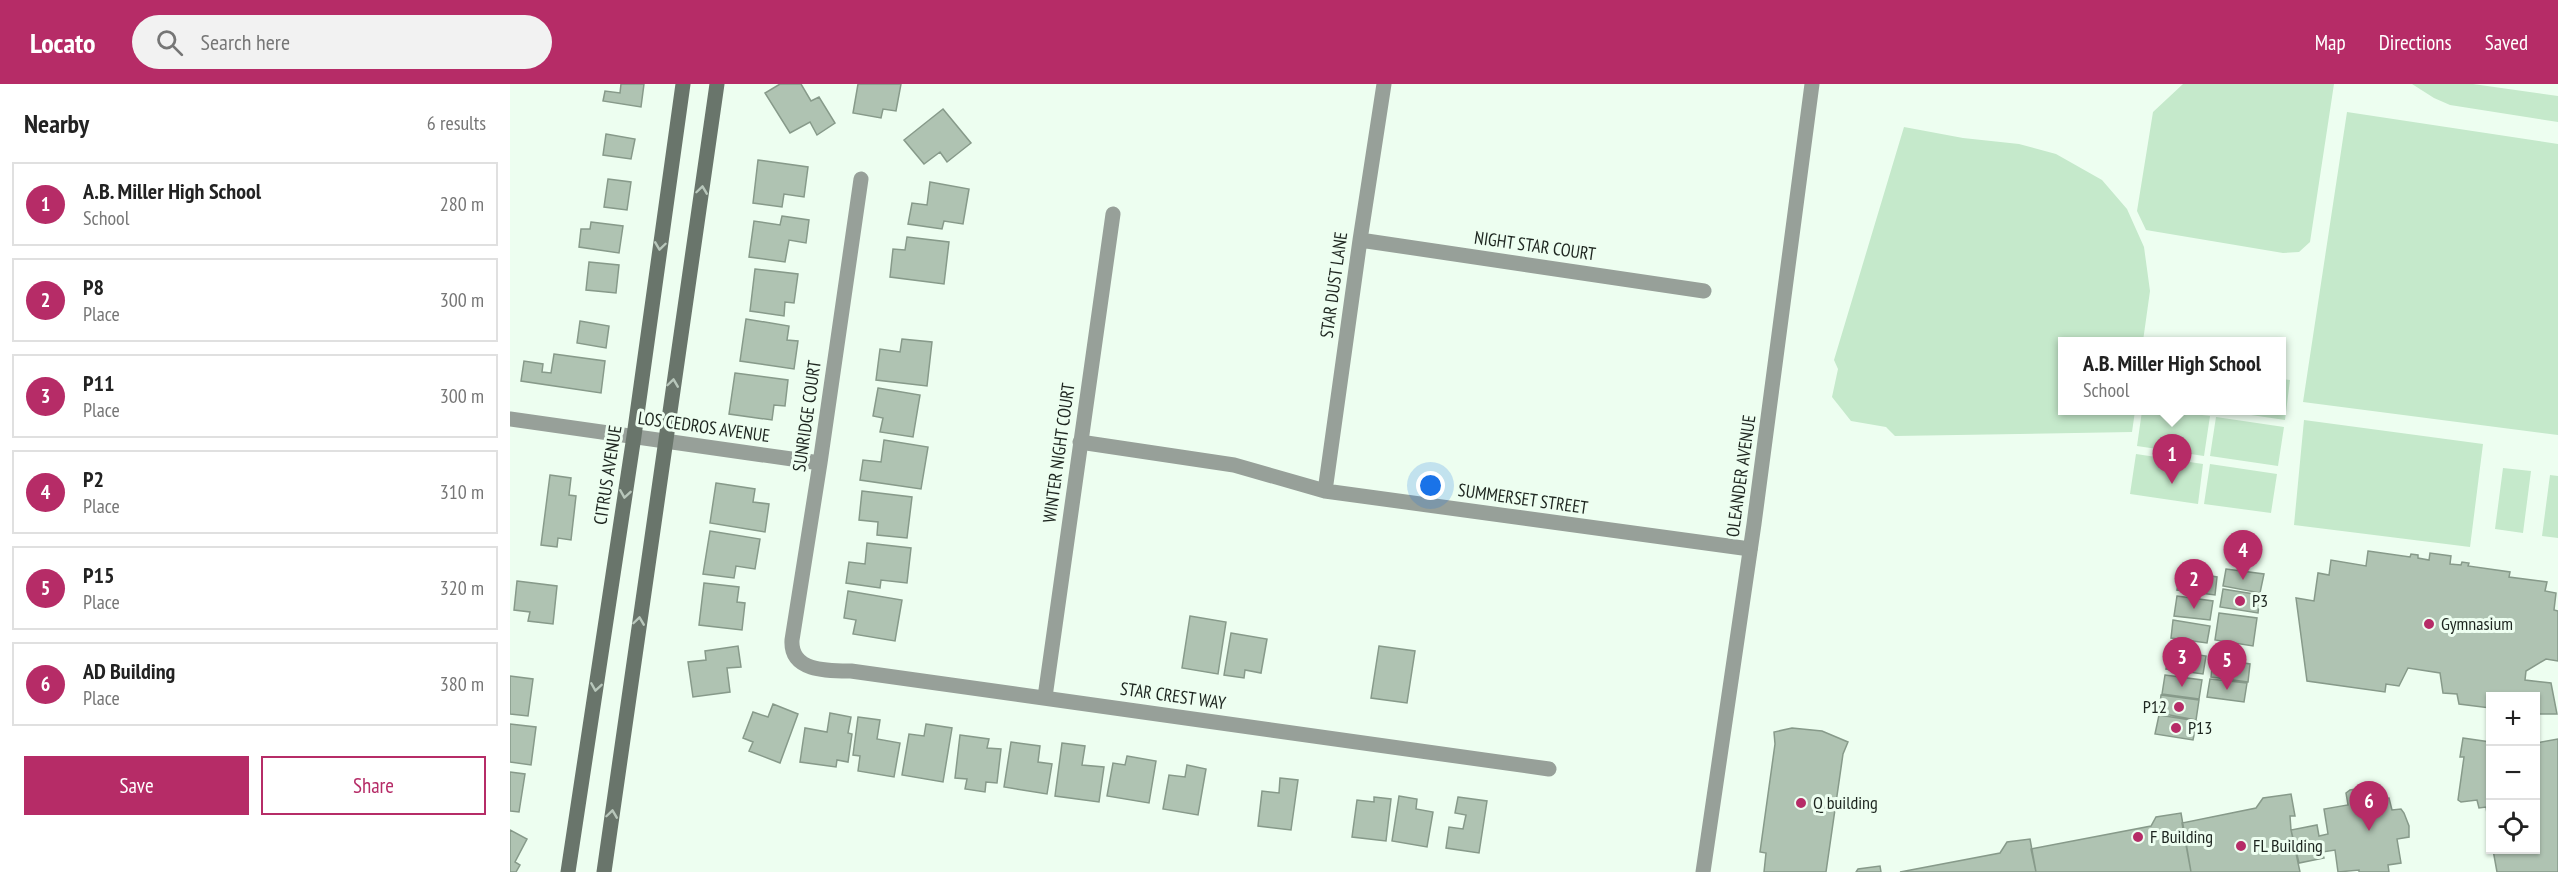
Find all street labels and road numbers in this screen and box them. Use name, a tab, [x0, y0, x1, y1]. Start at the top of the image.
street label: NIGHT STAR COURT	[1473, 226, 1597, 265]
street label: STAR DUST LANE	[1315, 230, 1352, 340]
street label: SUNRIDGE COURT	[787, 359, 826, 473]
street label: WINTER NIGHT COURT	[1037, 382, 1080, 524]
street label: LOS CEDROS AVENUE	[637, 406, 772, 447]
street label: OLEANDER AVENUE	[1721, 413, 1760, 538]
street label: CITRUS AVENUE	[588, 424, 627, 526]
street label: SUMMERSET STREET	[1457, 478, 1590, 519]
street label: STAR CREST WAY	[1119, 677, 1228, 714]

